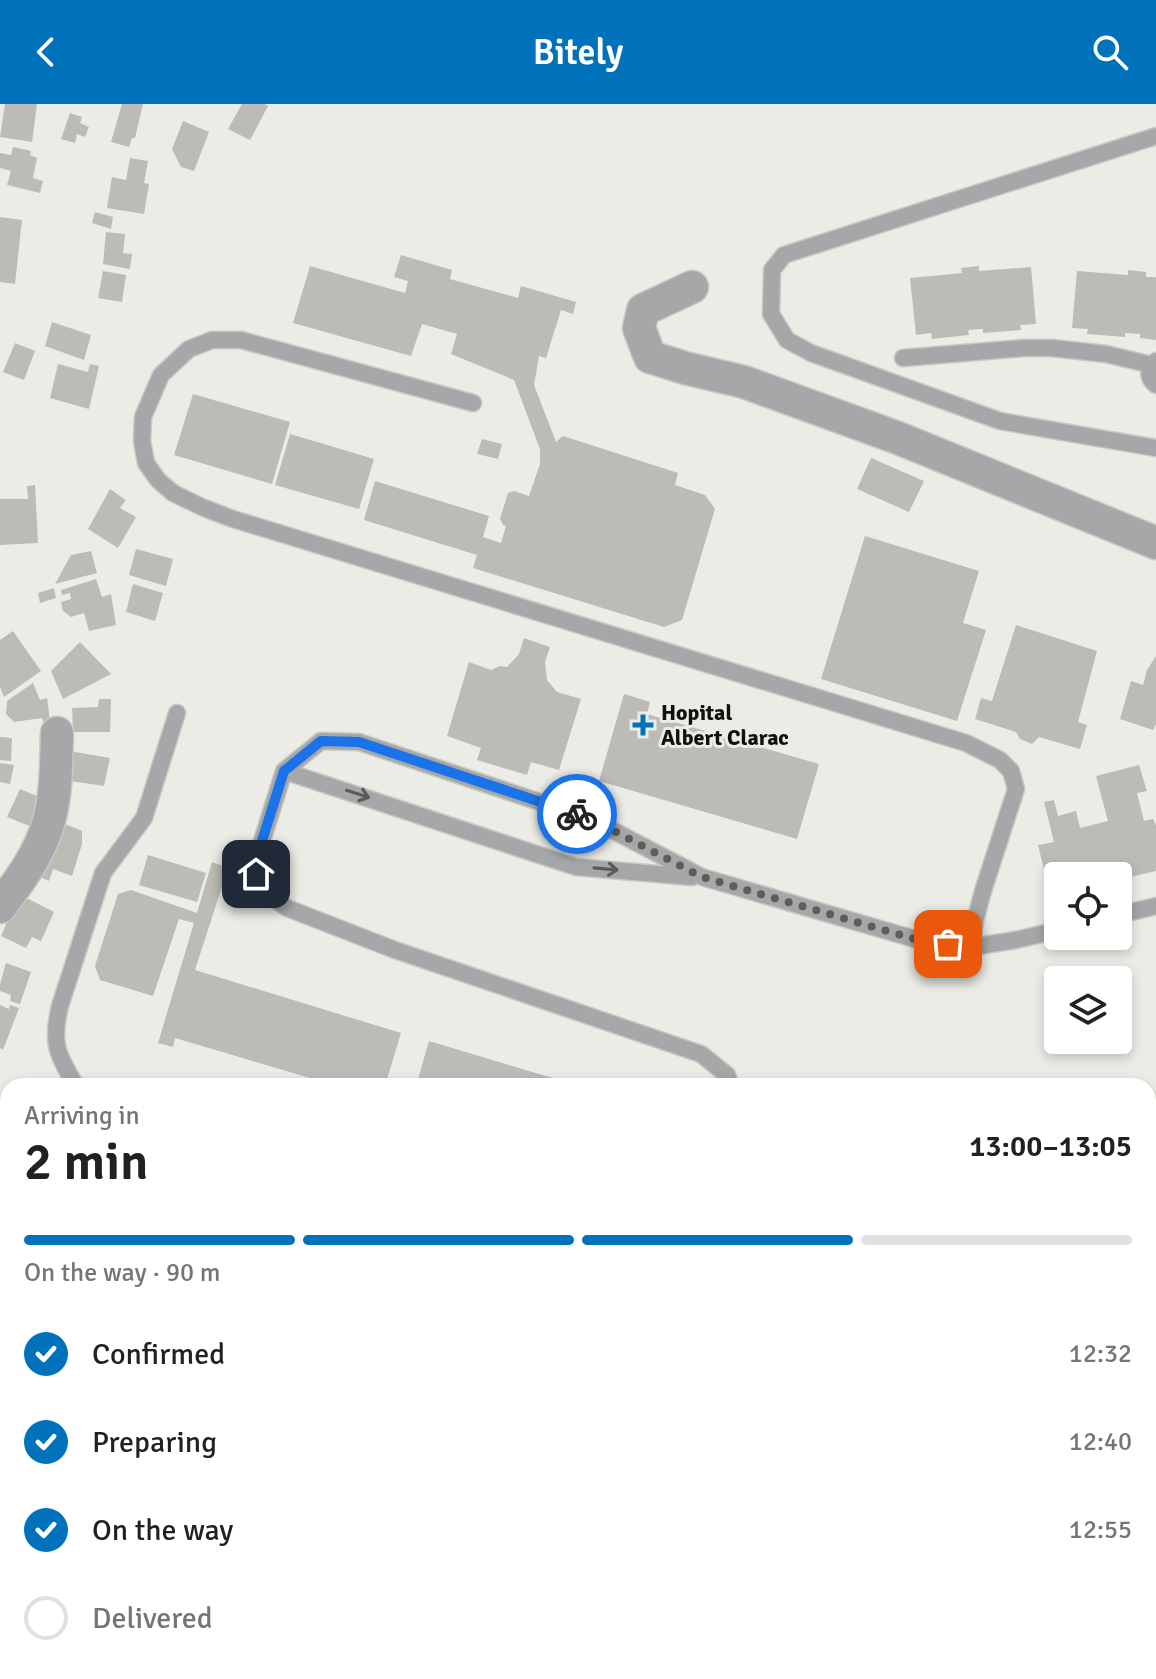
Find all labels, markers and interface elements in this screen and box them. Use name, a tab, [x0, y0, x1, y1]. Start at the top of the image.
icon: back	[24, 30, 68, 74]
text: Bitely	[533, 30, 623, 75]
icon: search	[1088, 30, 1132, 74]
place label: Hopital Albert Clarac	[661, 699, 789, 751]
marker: Hopital Albert Clarac	[632, 714, 654, 736]
courier	[537, 774, 617, 854]
one-way arrow	[345, 788, 370, 803]
icon: bike	[555, 792, 599, 836]
pin	[222, 840, 290, 908]
icon: home	[234, 852, 278, 896]
one-way arrow	[592, 862, 619, 877]
map controls	[1044, 862, 1132, 1054]
button: locate	[1044, 862, 1132, 950]
pin	[914, 910, 982, 978]
icon: bag	[926, 922, 970, 966]
button: layers	[1044, 966, 1132, 1054]
text: Arriving in	[24, 1100, 140, 1132]
text: 13:00–13:05	[969, 1128, 1132, 1165]
text: 2 min	[24, 1130, 149, 1194]
text: On the way · 90 m	[24, 1257, 220, 1289]
icon: check	[24, 1332, 68, 1376]
text: Confirmed	[92, 1336, 225, 1373]
text: 12:32	[1069, 1338, 1132, 1370]
icon: check	[24, 1420, 68, 1464]
text: Preparing	[92, 1424, 217, 1461]
text: 12:40	[1069, 1426, 1132, 1458]
icon: check	[24, 1508, 68, 1552]
text: On the way	[92, 1512, 233, 1549]
text: 12:55	[1069, 1514, 1132, 1546]
text: Delivered	[92, 1600, 213, 1637]

